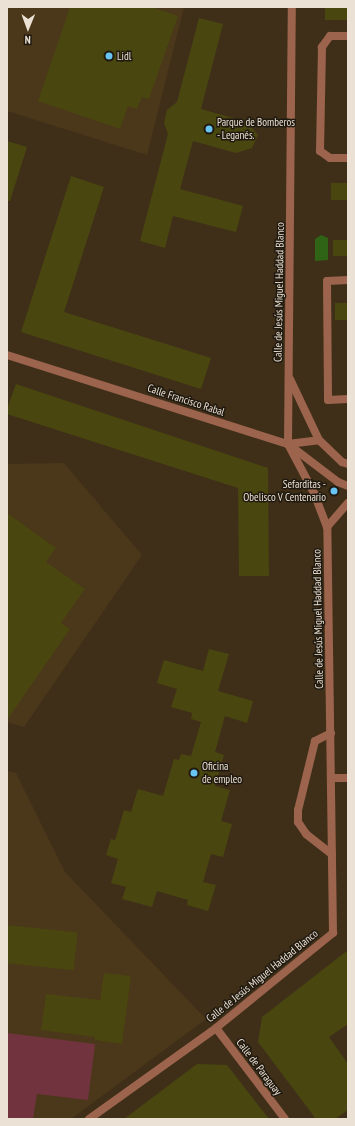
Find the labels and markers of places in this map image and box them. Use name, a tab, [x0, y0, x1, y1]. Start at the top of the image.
place label: Lidl	[117, 49, 131, 63]
marker: Lidl	[104, 51, 114, 61]
place label: Parque de Bomberos - Leganés.	[217, 116, 295, 142]
marker: Parque de Bomberos - Leganés.	[204, 124, 214, 134]
place label: Sefarditas - Obelisco V Centenario	[243, 478, 326, 504]
marker: Sefarditas - Obelisco V Centenario	[329, 486, 339, 496]
place label: Oficina de empleo	[202, 760, 242, 786]
marker: Oficina de empleo	[189, 768, 199, 778]

